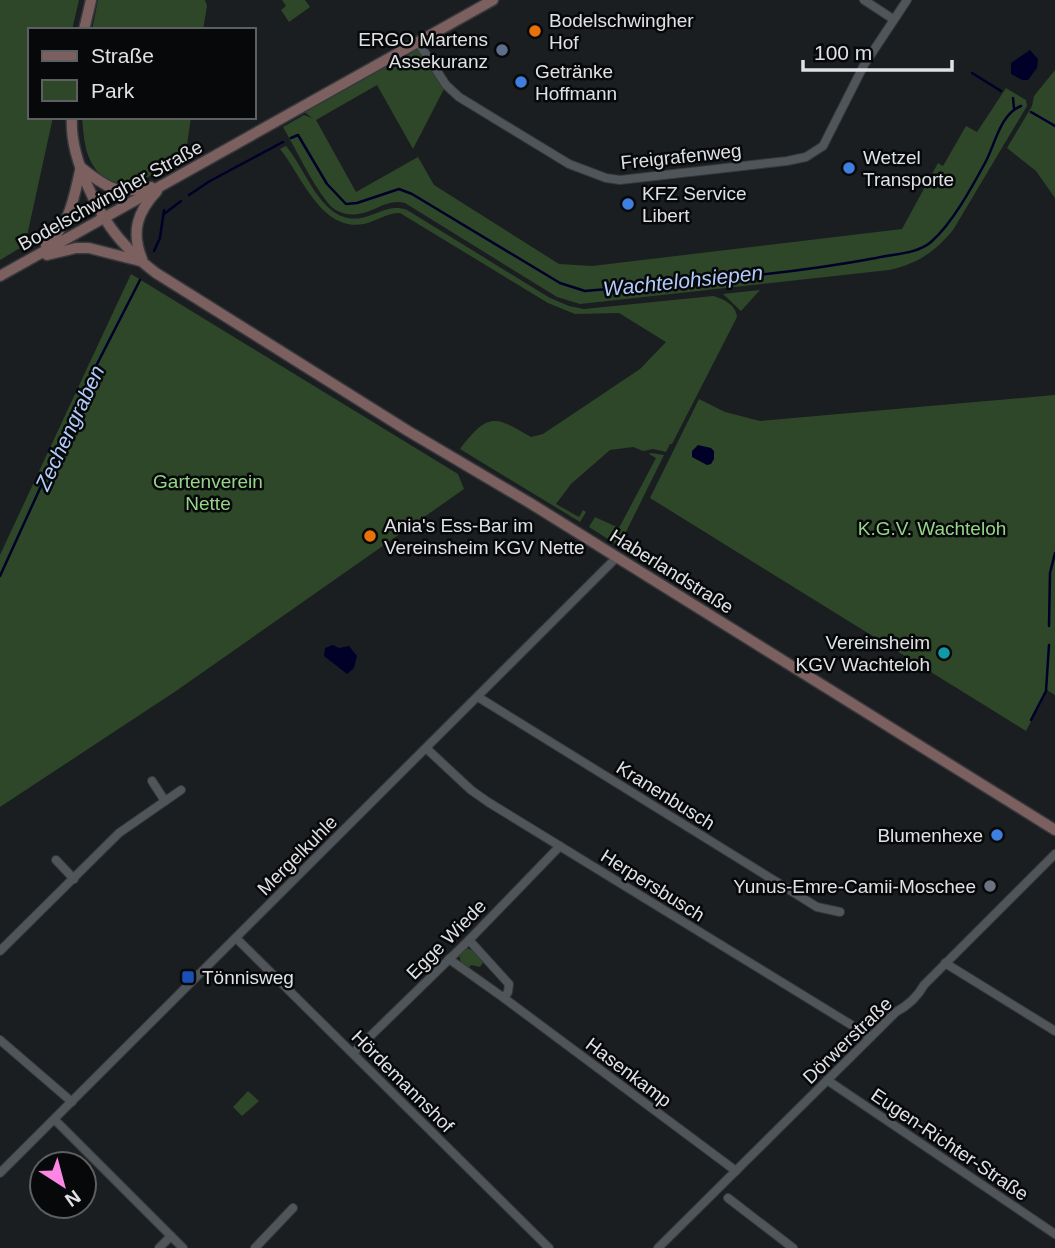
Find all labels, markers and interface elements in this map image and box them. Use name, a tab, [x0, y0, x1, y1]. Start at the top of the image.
place label: Bodelschwingher Hof	[549, 10, 694, 53]
marker: Bodelschwingher Hof	[527, 23, 543, 39]
legend	[28, 28, 256, 119]
scale bar	[803, 28, 952, 72]
place label: ERGO Martens Assekuranz	[358, 29, 488, 72]
text: 100 m	[814, 41, 872, 64]
marker: ERGO Martens Assekuranz	[494, 42, 510, 58]
text: Straße	[91, 44, 154, 67]
place label: Getränke Hoffmann	[535, 61, 617, 104]
marker: Getränke Hoffmann	[513, 74, 529, 90]
text: Park	[91, 79, 135, 102]
street label: Bodelschwingher Straße	[15, 136, 206, 255]
street label: Freigrafenweg	[620, 140, 743, 173]
place label: Wetzel Transporte	[863, 147, 954, 190]
marker: Wetzel Transporte	[841, 160, 857, 176]
place label: KFZ Service Libert	[642, 183, 747, 226]
marker: KFZ Service Libert	[620, 196, 636, 212]
water label: Wachtelohsiepen	[602, 261, 764, 300]
water label: Zechengraben	[30, 362, 109, 495]
park label: Gartenverein Nette	[153, 471, 263, 514]
place label: Ania's Ess-Bar im Vereinsheim KGV Nette	[384, 515, 585, 558]
park label: K.G.V. Wachteloh	[858, 518, 1006, 539]
street label: Haberlandstraße	[606, 525, 737, 618]
marker: Ania's Ess-Bar im Vereinsheim KGV Nette	[362, 528, 378, 544]
place label: Vereinsheim KGV Wachteloh	[796, 632, 930, 675]
marker: Vereinsheim KGV Wachteloh	[936, 645, 952, 661]
street label: Kranenbusch	[613, 757, 719, 834]
street label: Mergelkuhle	[253, 811, 341, 899]
place label: Blumenhexe	[877, 825, 983, 846]
marker: Blumenhexe	[989, 827, 1005, 843]
street label: Herpersbusch	[597, 845, 708, 926]
place label: Yunus-Emre-Camii-Moschee	[733, 876, 976, 897]
marker: Yunus-Emre-Camii-Moschee	[982, 878, 998, 894]
street label: Egge Wiede	[402, 895, 490, 983]
place label: Tönnisweg	[202, 967, 294, 988]
marker: Tönnisweg	[180, 969, 196, 985]
street label: Dörwerstraße	[799, 993, 896, 1088]
street label: Hördemannshof	[347, 1026, 458, 1137]
street label: Hasenkamp	[582, 1034, 676, 1111]
street label: Eugen-Richter-Straße	[867, 1084, 1032, 1205]
north arrow	[28, 1150, 98, 1220]
text: N	[61, 1186, 84, 1211]

